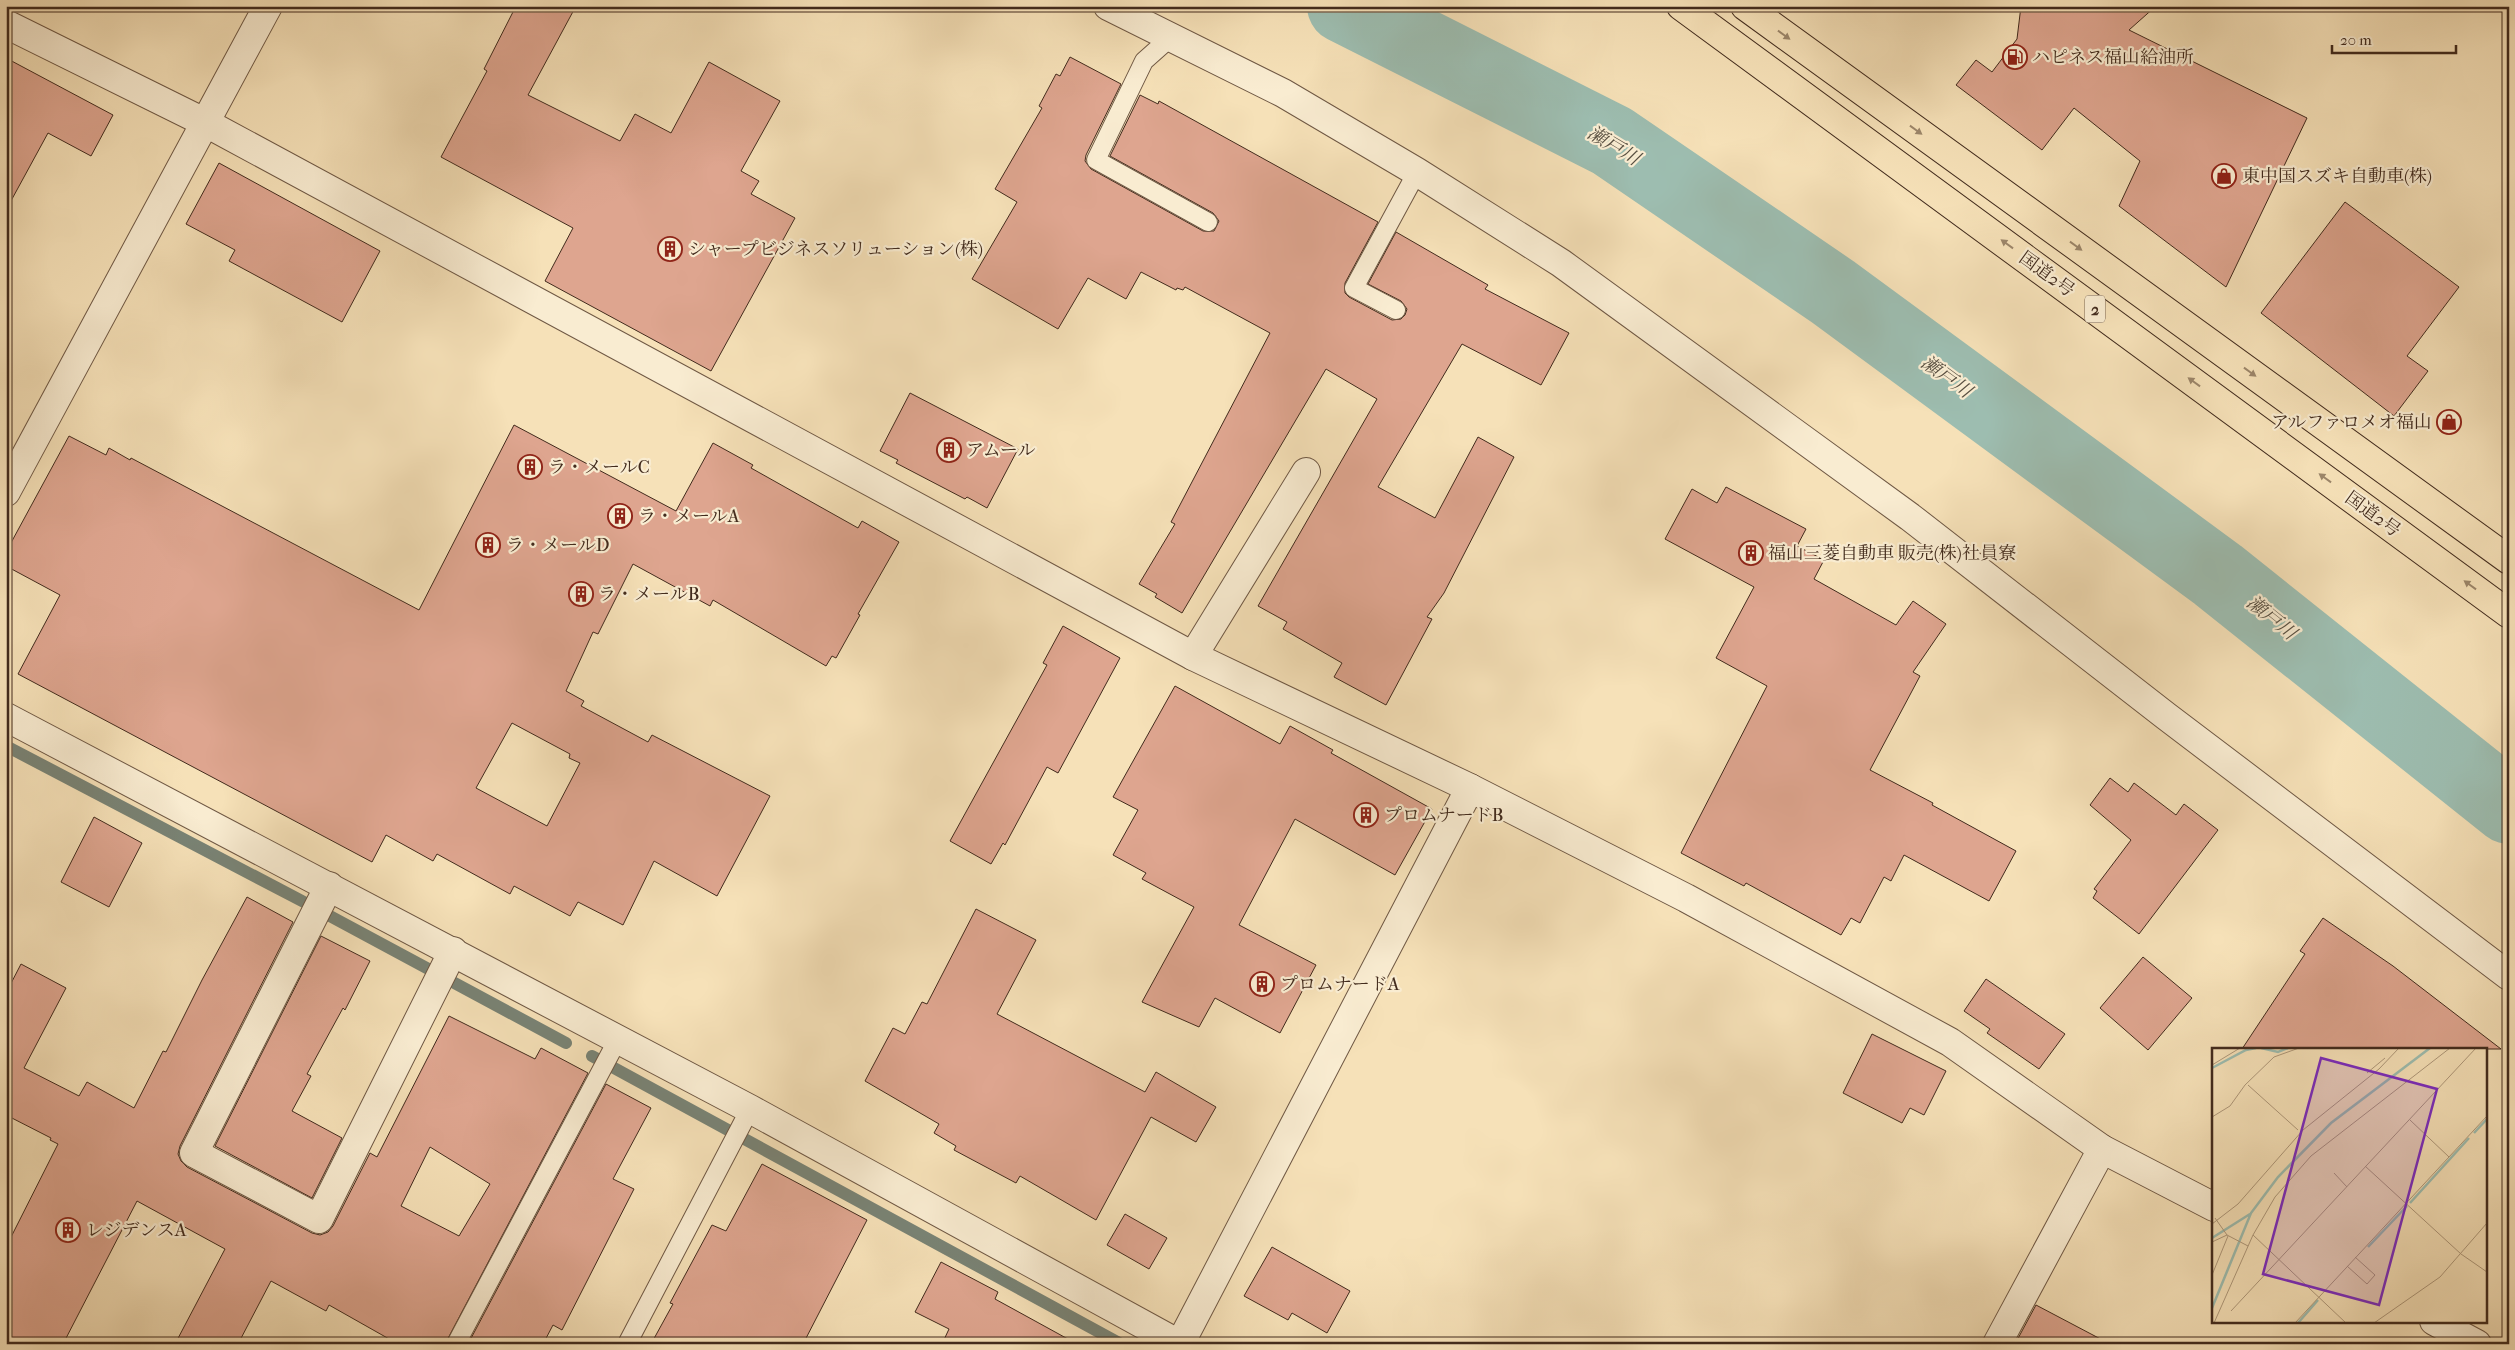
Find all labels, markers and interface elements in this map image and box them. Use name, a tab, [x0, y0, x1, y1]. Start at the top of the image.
scale bar	[2332, 22, 2456, 54]
one-way arrow	[1777, 30, 1791, 40]
text: 20 m	[2340, 31, 2372, 49]
fuel station icon: ハピネス福山給油所	[2002, 44, 2028, 70]
place label: ハピネス福山給油所	[2032, 47, 2194, 68]
water label: 瀬戸川	[1583, 122, 1645, 171]
one-way arrow	[1909, 125, 1923, 135]
shop icon: 東中国スズキ自動車(株)	[2211, 163, 2237, 189]
place label: 東中国スズキ自動車(株)	[2242, 166, 2432, 187]
building icon: シャープビジネスソリューション(株)	[657, 236, 683, 262]
place label: シャープビジネスソリューション(株)	[688, 239, 983, 260]
one-way arrow	[2000, 239, 2014, 249]
one-way arrow	[2069, 241, 2083, 251]
street label: 国道2号	[2015, 247, 2078, 301]
road number: 2	[2085, 296, 2105, 322]
water label: 瀬戸川	[1917, 351, 1978, 404]
one-way arrow	[2243, 367, 2257, 377]
one-way arrow	[2187, 377, 2201, 387]
shop icon: アルファロメオ福山	[2436, 409, 2462, 435]
place label: アルファロメオ福山	[2271, 412, 2432, 433]
building icon: アムール	[936, 437, 962, 463]
place label: アムール	[966, 440, 1035, 461]
building icon: ラ・メールC	[517, 454, 543, 480]
place label: ラ・メールC	[548, 457, 650, 478]
one-way arrow	[2319, 473, 2332, 484]
street label: 国道2号	[2341, 487, 2404, 541]
building icon: ラ・メールA	[607, 503, 633, 529]
place label: ラ・メールA	[638, 506, 740, 527]
building icon: ラ・メールD	[475, 532, 501, 558]
place label: ラ・メールD	[506, 535, 609, 556]
building icon: 福山三菱自動車 販売(株)社員寮	[1738, 540, 1764, 566]
place label: 福山三菱自動車 販売(株)社員寮	[1768, 543, 2016, 564]
one-way arrow	[2463, 580, 2476, 590]
building icon: ラ・メールB	[568, 581, 594, 607]
place label: ラ・メールB	[598, 584, 699, 605]
water label: 瀬戸川	[2242, 591, 2302, 646]
building icon: プロムナードB	[1353, 802, 1379, 828]
place label: プロムナードB	[1384, 805, 1503, 826]
building icon: プロムナードA	[1249, 971, 1275, 997]
place label: プロムナードA	[1280, 974, 1400, 995]
inset map	[2212, 1048, 2488, 1322]
building icon: レジデンスA	[55, 1217, 81, 1243]
place label: レジデンスA	[86, 1220, 187, 1241]

